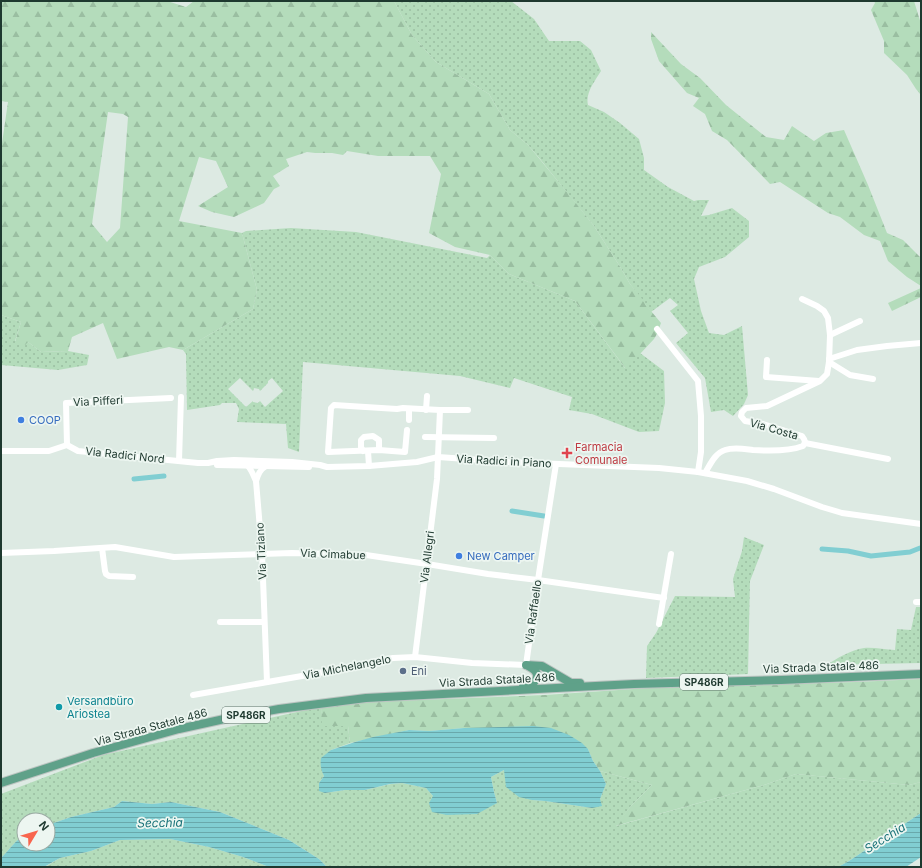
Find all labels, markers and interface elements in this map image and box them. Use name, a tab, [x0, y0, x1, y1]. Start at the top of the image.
street label: Via Pifferi	[73, 393, 123, 409]
place label: COOP	[29, 413, 61, 427]
marker: COOP	[16, 415, 26, 425]
street label: Via Costa	[748, 415, 800, 443]
place label: Farmacia Comunale	[575, 440, 628, 467]
street label: Via Radici Nord	[85, 444, 165, 466]
marker: Farmacia Comunale	[562, 448, 572, 458]
street label: Via Radici in Piano	[456, 452, 552, 471]
street label: Via Tiziano	[252, 522, 269, 580]
street label: Via Allegri	[417, 530, 437, 584]
street label: Via Cimabue	[300, 546, 366, 562]
place label: New Camper	[467, 549, 535, 563]
marker: New Camper	[454, 551, 464, 561]
street label: Via Raffaello	[522, 579, 544, 645]
street label: Via Michelangelo	[302, 652, 392, 682]
street label: Via Strada Statale 486	[763, 658, 879, 676]
place label: Eni	[411, 664, 427, 678]
marker: Eni	[398, 666, 408, 676]
street label: Via Strada Statale 486	[439, 670, 556, 690]
road number: SP486R	[680, 674, 728, 690]
place label: Versandbüro Ariostea	[67, 694, 134, 721]
marker: Versandbüro Ariostea	[54, 702, 64, 712]
street label: Via Strada Statale 486	[93, 705, 209, 749]
road number: SP486R	[222, 707, 270, 723]
north arrow	[16, 812, 56, 852]
water label: Secchia	[137, 815, 183, 830]
text: N	[36, 818, 52, 833]
water label: Secchia	[861, 819, 908, 856]

